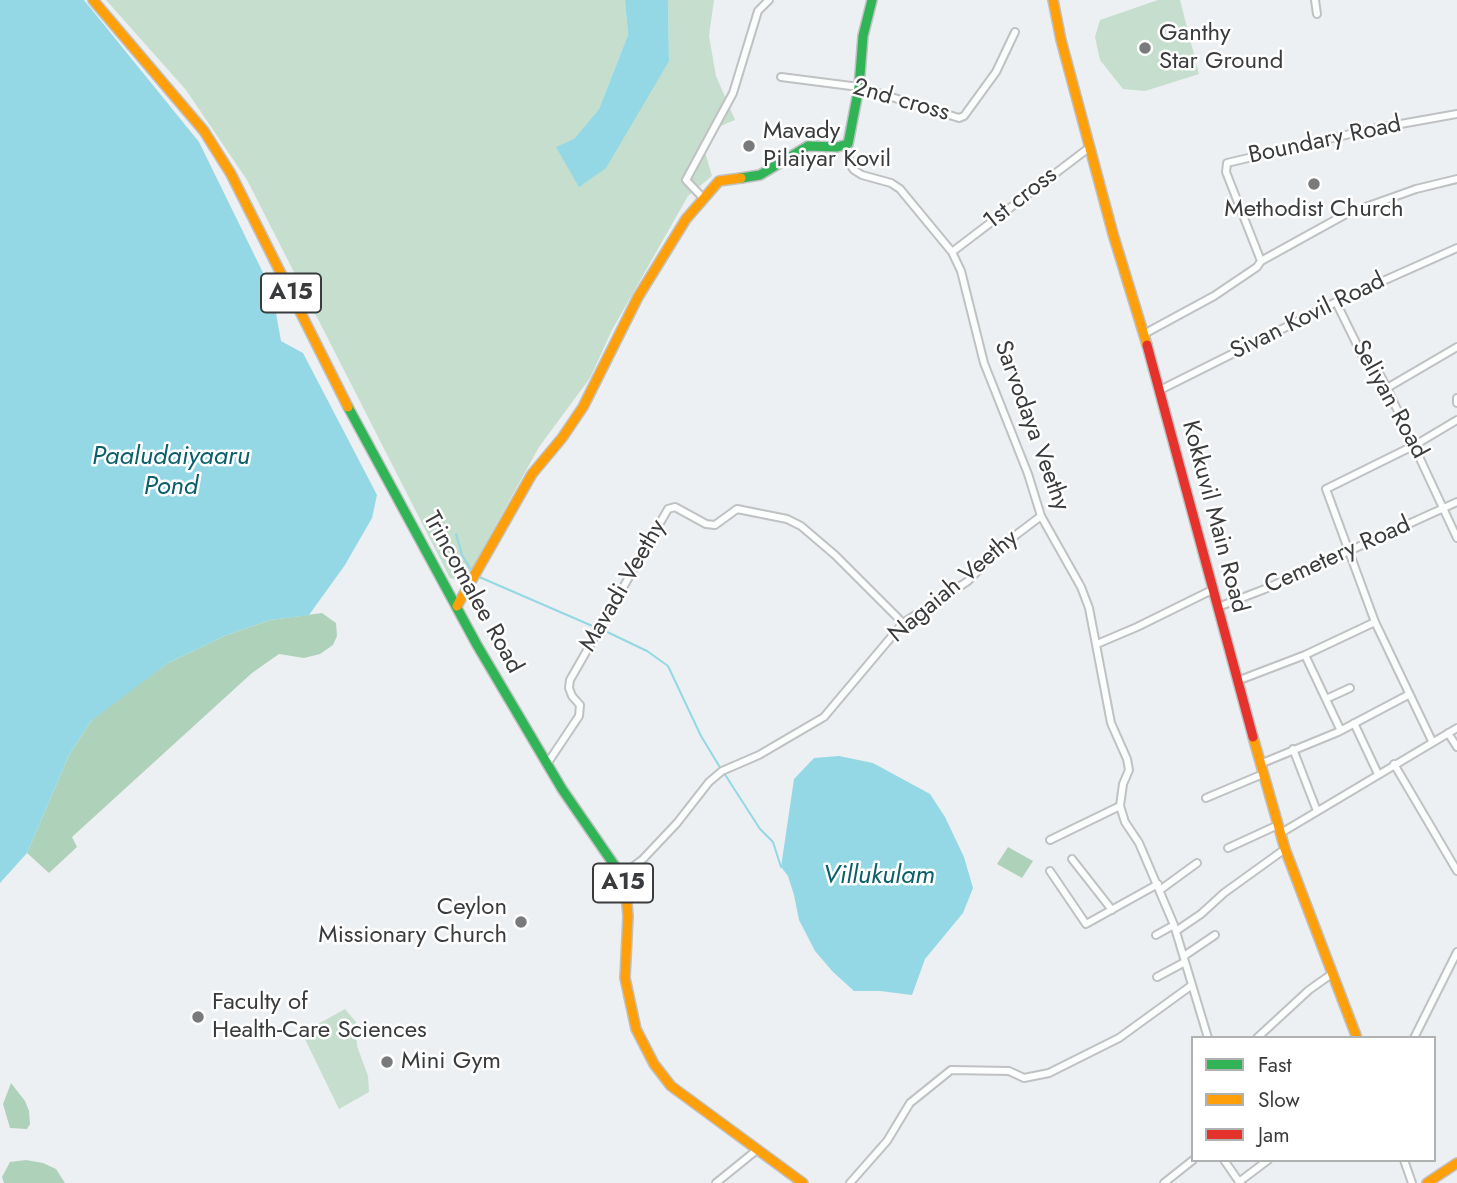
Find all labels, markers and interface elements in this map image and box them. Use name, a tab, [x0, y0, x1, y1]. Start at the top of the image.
place label: Ganthy Star Ground	[1159, 20, 1283, 76]
marker: Ganthy Star Ground	[1137, 40, 1153, 56]
street label: 2nd cross	[849, 74, 953, 128]
street label: Boundary Road	[1246, 111, 1404, 171]
place label: Mavady Pilaiyar Kovil	[763, 118, 891, 174]
marker: Mavady Pilaiyar Kovil	[741, 138, 757, 154]
street label: 1st cross	[979, 161, 1063, 237]
marker: Methodist Church	[1306, 176, 1322, 192]
place label: Methodist Church	[1224, 196, 1404, 224]
street label: Sivan Kovil Road	[1226, 267, 1390, 367]
road number: A15	[261, 274, 321, 312]
street label: Seliyan Road	[1345, 336, 1433, 464]
street label: Sarvodaya Veethy	[987, 337, 1075, 515]
street label: Kokkuvil Main Road	[1175, 418, 1253, 616]
water label: Paaludaiyaaru Pond	[92, 442, 250, 504]
street label: Trincomalee Road	[416, 507, 528, 679]
street label: Cemetery Road	[1261, 511, 1415, 601]
street label: Mavadi Veethy	[575, 515, 673, 657]
street label: Nagaiah Veethy	[883, 524, 1025, 650]
water label: Villukulam	[823, 861, 935, 893]
road number: A15	[593, 863, 653, 902]
place label: Ceylon Missionary Church	[318, 894, 507, 950]
marker: Ceylon Missionary Church	[513, 914, 529, 930]
place label: Faculty of Health-Care Sciences	[212, 989, 427, 1045]
marker: Faculty of Health-Care Sciences	[190, 1009, 206, 1025]
legend	[1191, 1036, 1436, 1162]
place label: Mini Gym	[401, 1048, 501, 1076]
text: Fast	[1258, 1050, 1291, 1080]
marker: Mini Gym	[379, 1054, 395, 1070]
text: Slow	[1258, 1085, 1300, 1115]
text: Jam	[1258, 1120, 1290, 1150]

